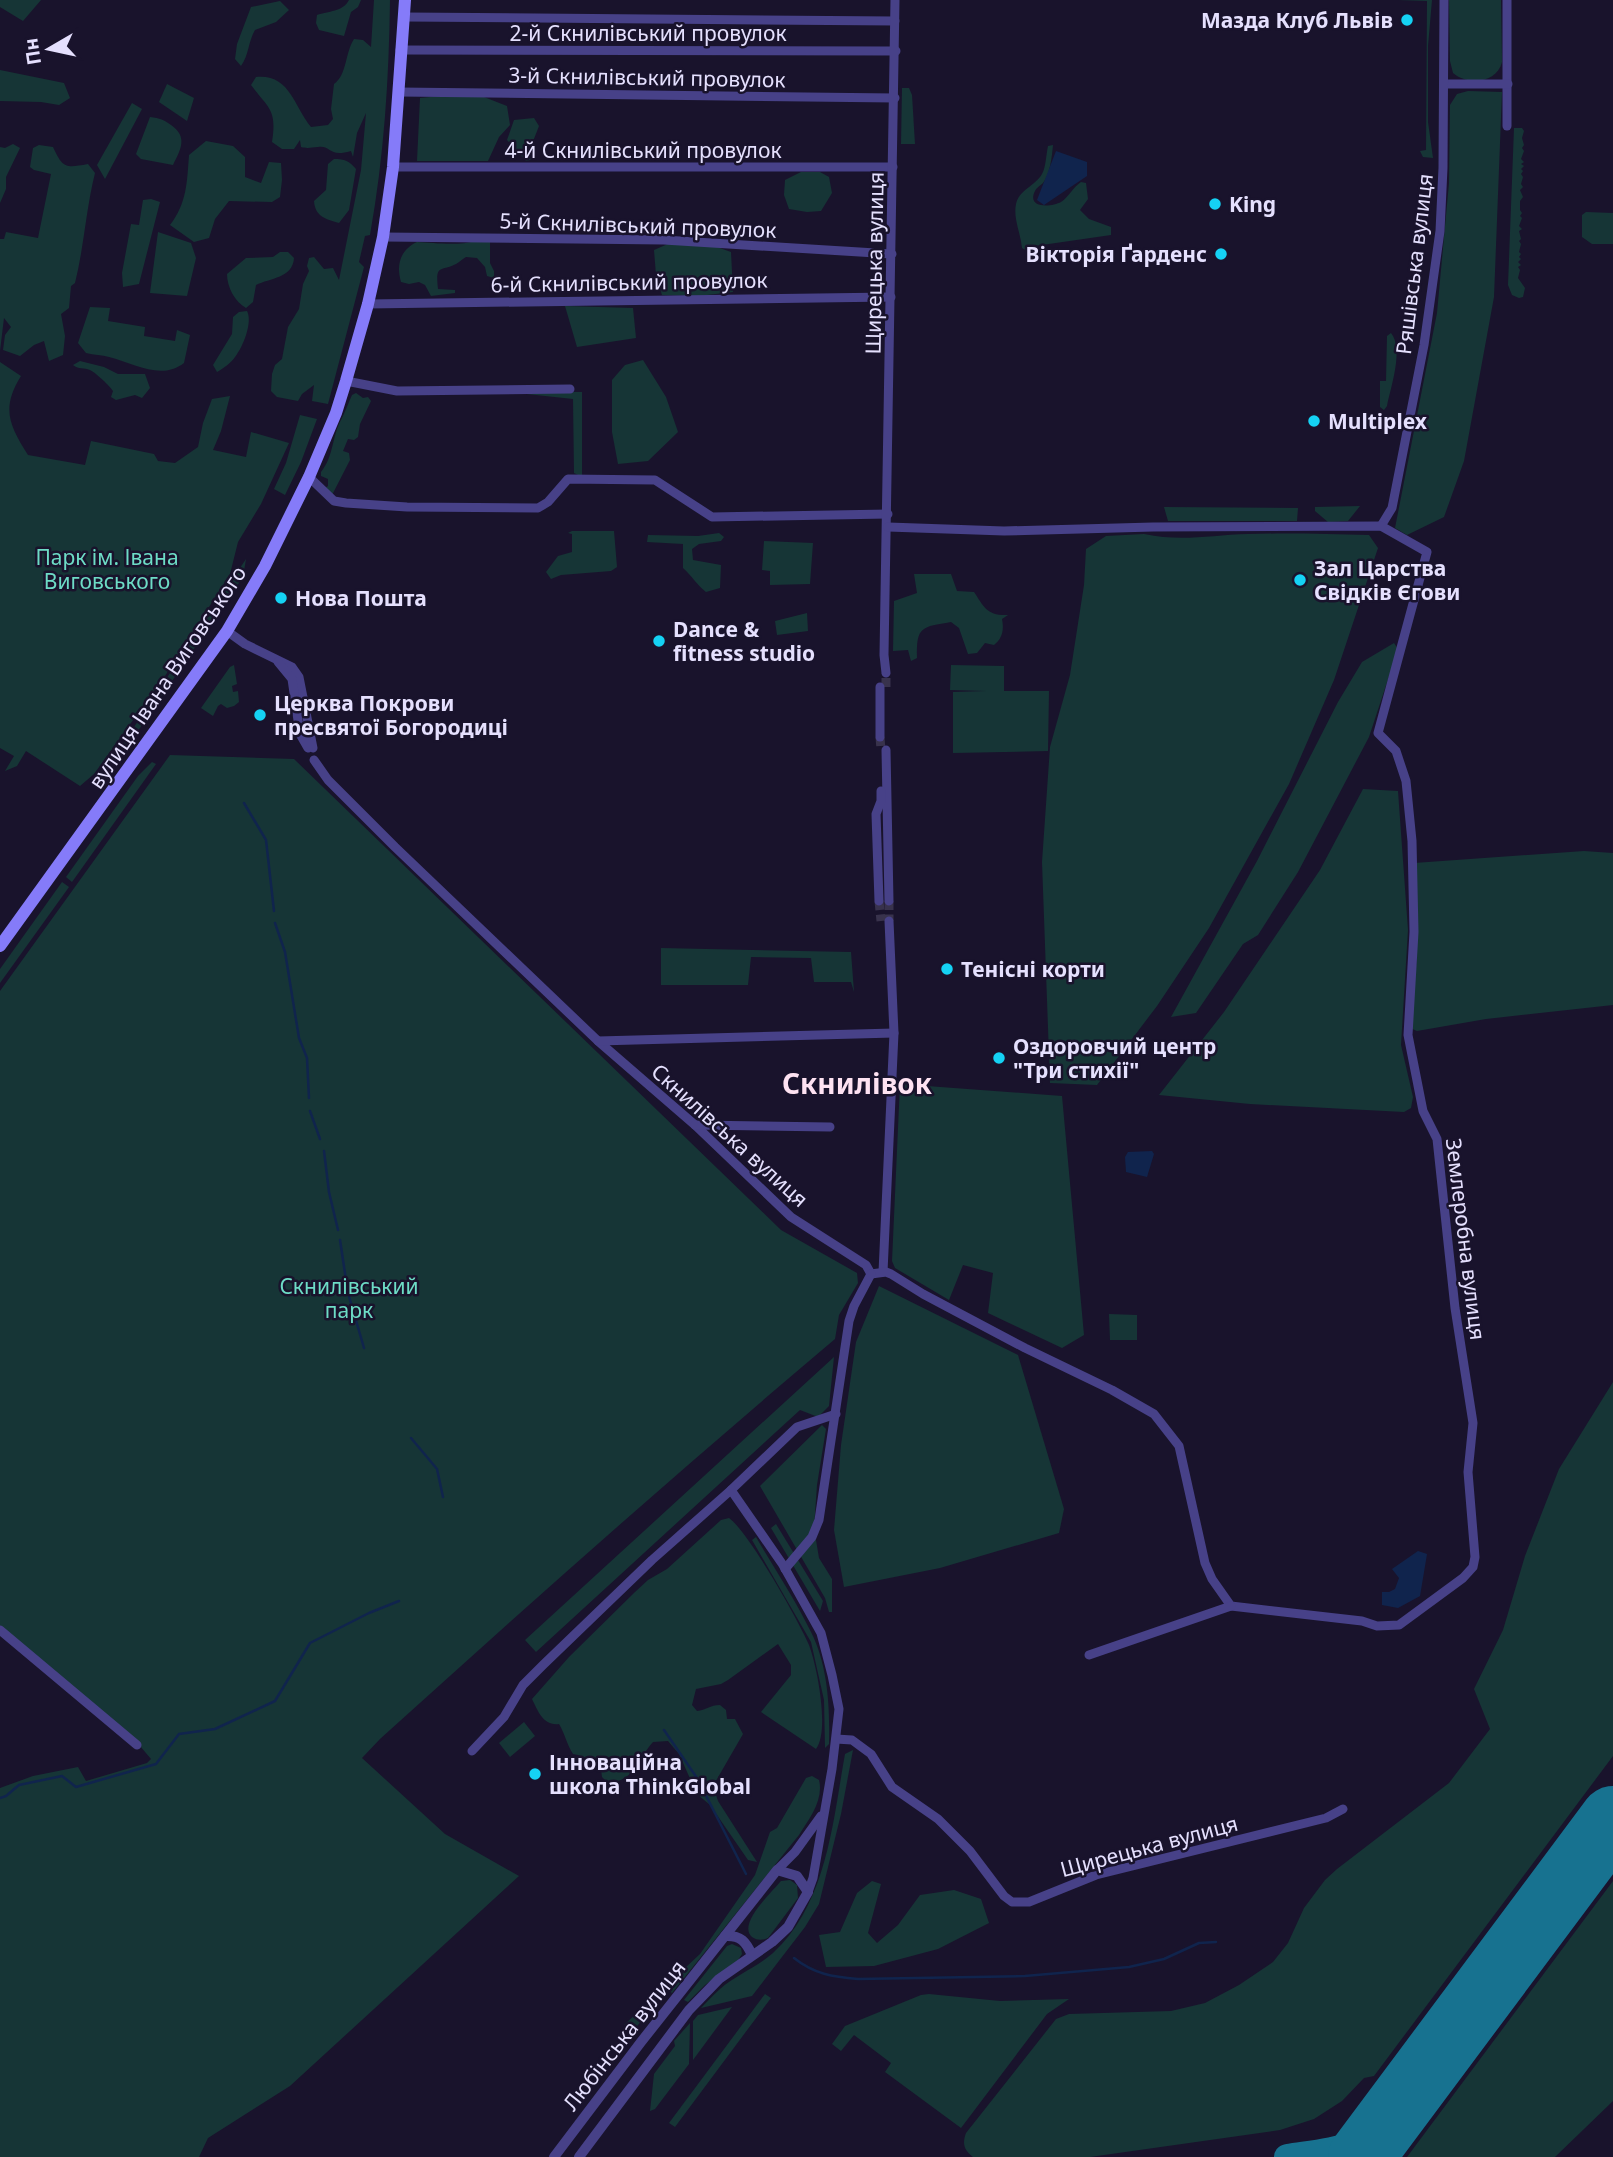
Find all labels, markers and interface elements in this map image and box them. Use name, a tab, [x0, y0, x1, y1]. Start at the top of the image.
place label: Мазда Клуб Львів	[1201, 6, 1393, 34]
marker: Мазда Клуб Львів	[1399, 12, 1415, 28]
north arrow	[14, 14, 84, 84]
street label: 2-й Скнилівський провулок	[509, 19, 787, 47]
text: Пн	[17, 36, 47, 67]
street label: 3-й Скнилівський провулок	[508, 61, 786, 93]
street label: 4-й Скнилівський провулок	[504, 136, 782, 164]
street label: Щирецька вулиця	[858, 171, 890, 355]
street label: Ряшівська вулиця	[1389, 172, 1439, 356]
place label: King	[1229, 190, 1276, 218]
marker: King	[1207, 196, 1223, 212]
street label: 5-й Скнилівський провулок	[499, 206, 777, 244]
place label: Вікторія Ґарденс	[1026, 240, 1207, 268]
marker: Вікторія Ґарденс	[1213, 246, 1229, 262]
street label: 6-й Скнилівський провулок	[490, 266, 768, 298]
place label: Multiplex	[1328, 407, 1428, 435]
marker: Multiplex	[1306, 413, 1322, 429]
park label: Парк ім. Івана Виговського	[35, 543, 179, 595]
place label: Зал Царства Свідків Єгови	[1314, 554, 1460, 606]
street label: вулиця Івана Виговського	[82, 560, 252, 794]
marker: Зал Царства Свідків Єгови	[1292, 572, 1308, 588]
place label: Нова Пошта	[295, 584, 427, 612]
marker: Нова Пошта	[273, 590, 289, 606]
place label: Dance & fitness studio	[673, 615, 815, 667]
marker: Dance & fitness studio	[651, 633, 667, 649]
place label: Церква Покрови пресвятої Богородиці	[274, 689, 508, 741]
marker: Церква Покрови пресвятої Богородиці	[252, 707, 268, 723]
place label: Тенісні корти	[961, 955, 1105, 983]
marker: Тенісні корти	[939, 961, 955, 977]
place label: Оздоровчий центр "Три стихії"	[1013, 1032, 1216, 1084]
marker: Оздоровчий центр "Три стихії"	[991, 1050, 1007, 1066]
street label: Скнилівська вулиця	[646, 1057, 814, 1213]
district label: Скнилівок	[782, 1064, 933, 1102]
street label: Землеробна вулиця	[1440, 1136, 1492, 1342]
park label: Скнилівський парк	[279, 1272, 419, 1324]
place label: Інноваційна школа ThinkGlobal	[549, 1748, 751, 1800]
marker: Інноваційна школа ThinkGlobal	[527, 1766, 543, 1782]
street label: Щирецька вулиця	[1057, 1809, 1241, 1883]
street label: Любінська вулиця	[556, 1954, 692, 2116]

